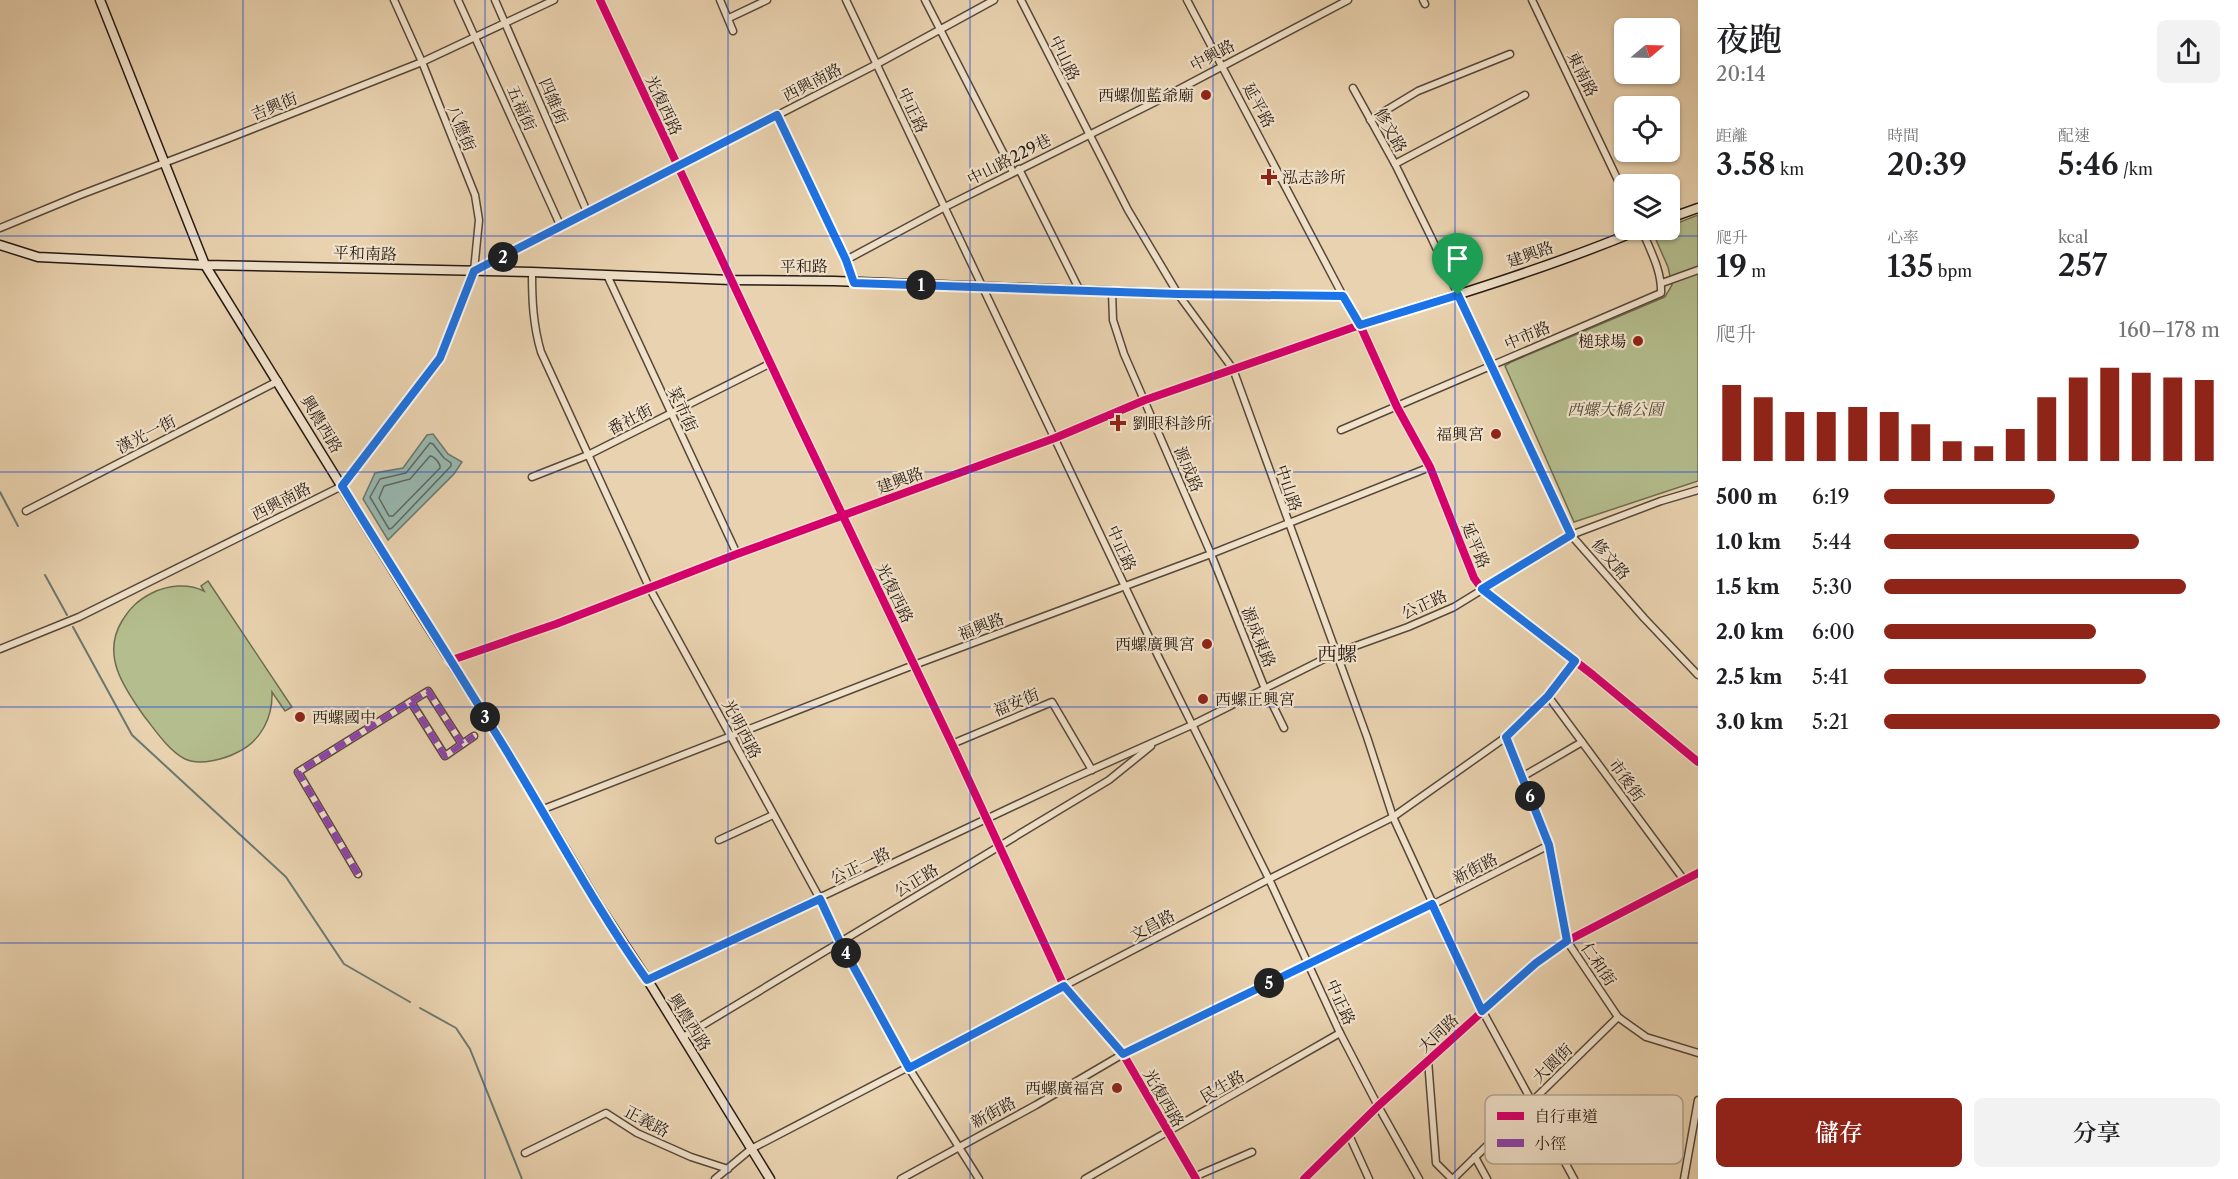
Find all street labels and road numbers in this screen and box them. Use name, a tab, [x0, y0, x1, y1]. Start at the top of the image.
street label: 中山路	[1045, 32, 1085, 84]
street label: 中興路	[1186, 35, 1238, 75]
street label: 東南路	[1563, 48, 1603, 100]
street label: 西興南路	[779, 59, 845, 105]
street label: 光復西路	[641, 72, 687, 138]
street label: 四維街	[535, 75, 573, 127]
street label: 延平路	[1239, 79, 1279, 131]
street label: 五福街	[503, 82, 541, 134]
street label: 中正路	[894, 84, 932, 136]
street label: 吉興街	[248, 88, 300, 124]
street label: 八德街	[444, 102, 480, 154]
street label: 修文路	[1371, 104, 1411, 156]
street label: 中山路229巷	[964, 129, 1054, 189]
street label: 建興路	[1504, 237, 1556, 271]
street label: 平和南路	[333, 242, 397, 264]
street label: 平和路	[780, 256, 828, 276]
street label: 中市路	[1501, 316, 1553, 354]
street label: 菜市街	[664, 383, 702, 435]
street label: 興農西路	[297, 391, 347, 457]
street label: 番社街	[604, 399, 656, 439]
street label: 漢光一街	[113, 411, 179, 457]
street label: 源成路	[1170, 443, 1208, 495]
street label: 建興路	[874, 462, 926, 498]
street label: 中山路	[1272, 462, 1306, 514]
street label: 西興南路	[248, 478, 314, 524]
street label: 延平路	[1458, 519, 1494, 571]
street label: 中正路	[1103, 522, 1141, 574]
street label: 修文路	[1588, 534, 1634, 584]
street label: 光復西路	[872, 560, 918, 626]
street label: 公正路	[1398, 585, 1450, 623]
street label: 源成東路	[1238, 604, 1280, 670]
street label: 福興路	[955, 608, 1007, 644]
street label: 福安街	[990, 684, 1042, 720]
street label: 光明西路	[718, 696, 766, 762]
street label: 市後街	[1605, 755, 1649, 805]
street label: 公正一路	[827, 842, 893, 888]
street label: 新街路	[1449, 848, 1501, 888]
street label: 公正路	[890, 859, 942, 901]
street label: 文昌路	[1126, 905, 1178, 945]
street label: 仁和街	[1577, 939, 1621, 989]
street label: 中正路	[1322, 976, 1360, 1028]
street label: 興農西路	[665, 990, 715, 1054]
street label: 大同路	[1414, 1009, 1462, 1057]
street label: 大園街	[1528, 1039, 1576, 1087]
street label: 光復西路	[1139, 1065, 1189, 1131]
street label: 民生路	[1196, 1065, 1248, 1107]
street label: 新街路	[967, 1092, 1019, 1132]
street label: 正義路	[621, 1101, 673, 1141]

